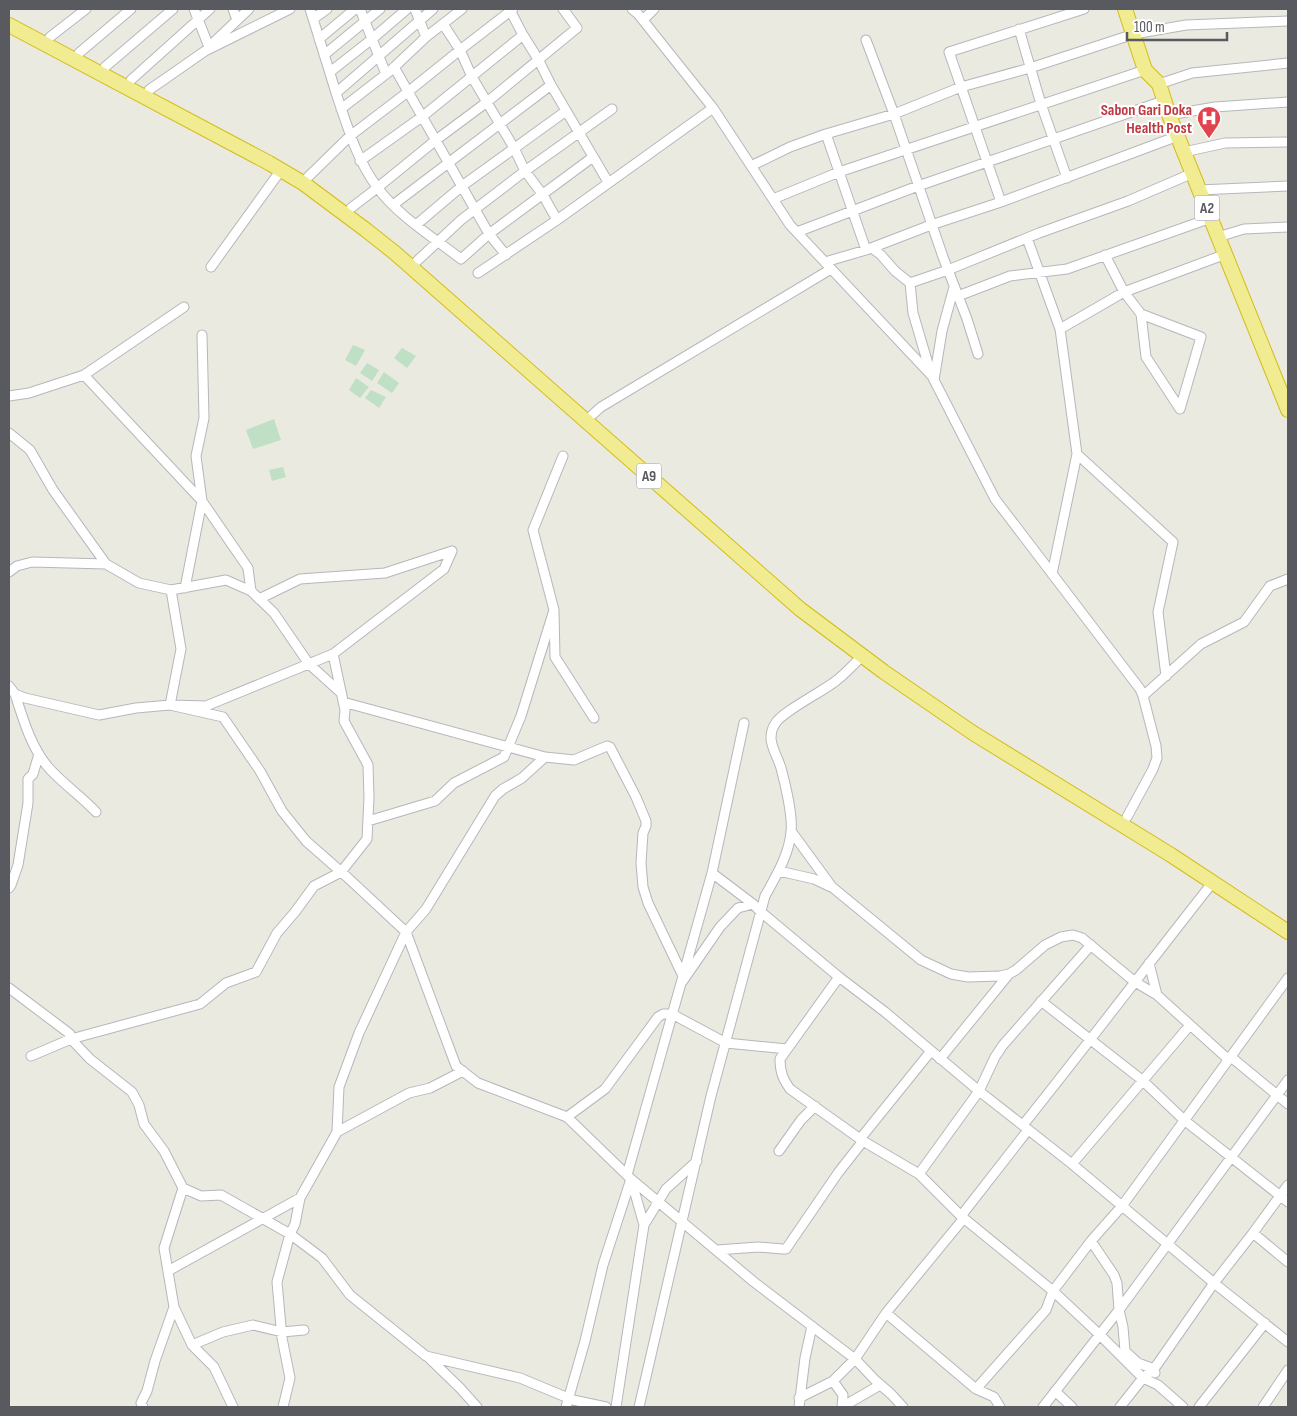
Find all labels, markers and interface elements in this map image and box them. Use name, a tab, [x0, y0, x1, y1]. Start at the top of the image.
scale bar	[1127, 10, 1227, 42]
text: 100 m	[1134, 18, 1165, 37]
place label: Sabon Gari Doka Health Post	[1101, 101, 1192, 138]
hospital icon: Sabon Gari Doka Health Post	[1196, 105, 1222, 139]
road number: A2	[1194, 196, 1220, 220]
road number: A9	[636, 464, 662, 488]

